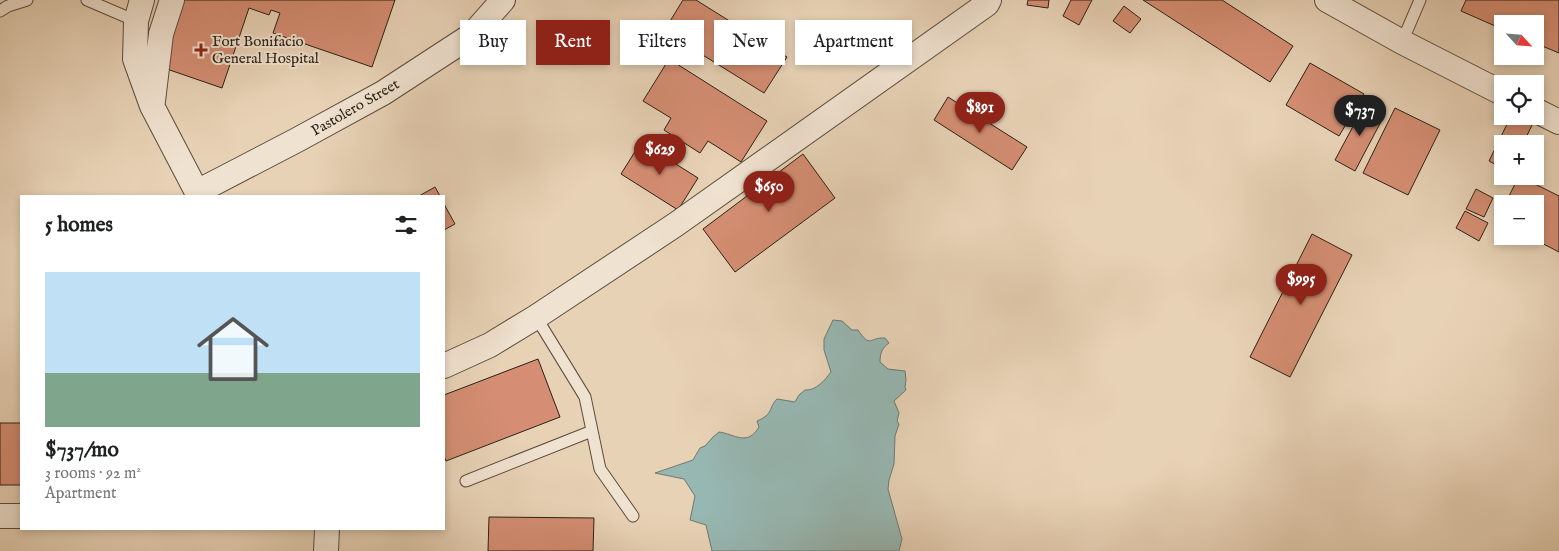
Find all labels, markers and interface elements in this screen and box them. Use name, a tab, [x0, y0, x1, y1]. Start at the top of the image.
north arrow	[1494, 15, 1544, 65]
map controls	[1494, 15, 1544, 245]
chip: Buy	[460, 20, 526, 65]
chip: Rent	[536, 20, 610, 65]
chip: Filters	[620, 20, 704, 65]
chip: New	[714, 20, 785, 65]
chip: Apartment	[795, 20, 912, 65]
place label: Fort Bonifacio General Hospital	[212, 32, 320, 68]
marker: Fort Bonifacio General Hospital	[194, 43, 208, 57]
street label: Pastolero Street	[308, 75, 403, 140]
button: locate	[1494, 75, 1544, 125]
pin: $891	[950, 92, 1010, 134]
pin: $737	[1330, 94, 1390, 137]
text: $891	[966, 98, 994, 118]
text: $737	[1345, 101, 1375, 121]
pin: $629	[630, 134, 690, 176]
button: +	[1494, 135, 1544, 185]
text: $629	[645, 140, 675, 160]
pin: $650	[739, 170, 799, 213]
text: $650	[754, 177, 784, 197]
button: −	[1494, 195, 1544, 245]
icon: filters	[392, 211, 420, 239]
text: 5 homes	[45, 212, 113, 239]
pin: $995	[1271, 264, 1331, 306]
text: $995	[1287, 270, 1315, 290]
icon: home	[188, 304, 278, 394]
text: $737/mo	[45, 437, 119, 464]
text: 3 rooms · 92 m²	[45, 464, 141, 484]
text: Apartment	[45, 484, 116, 504]

